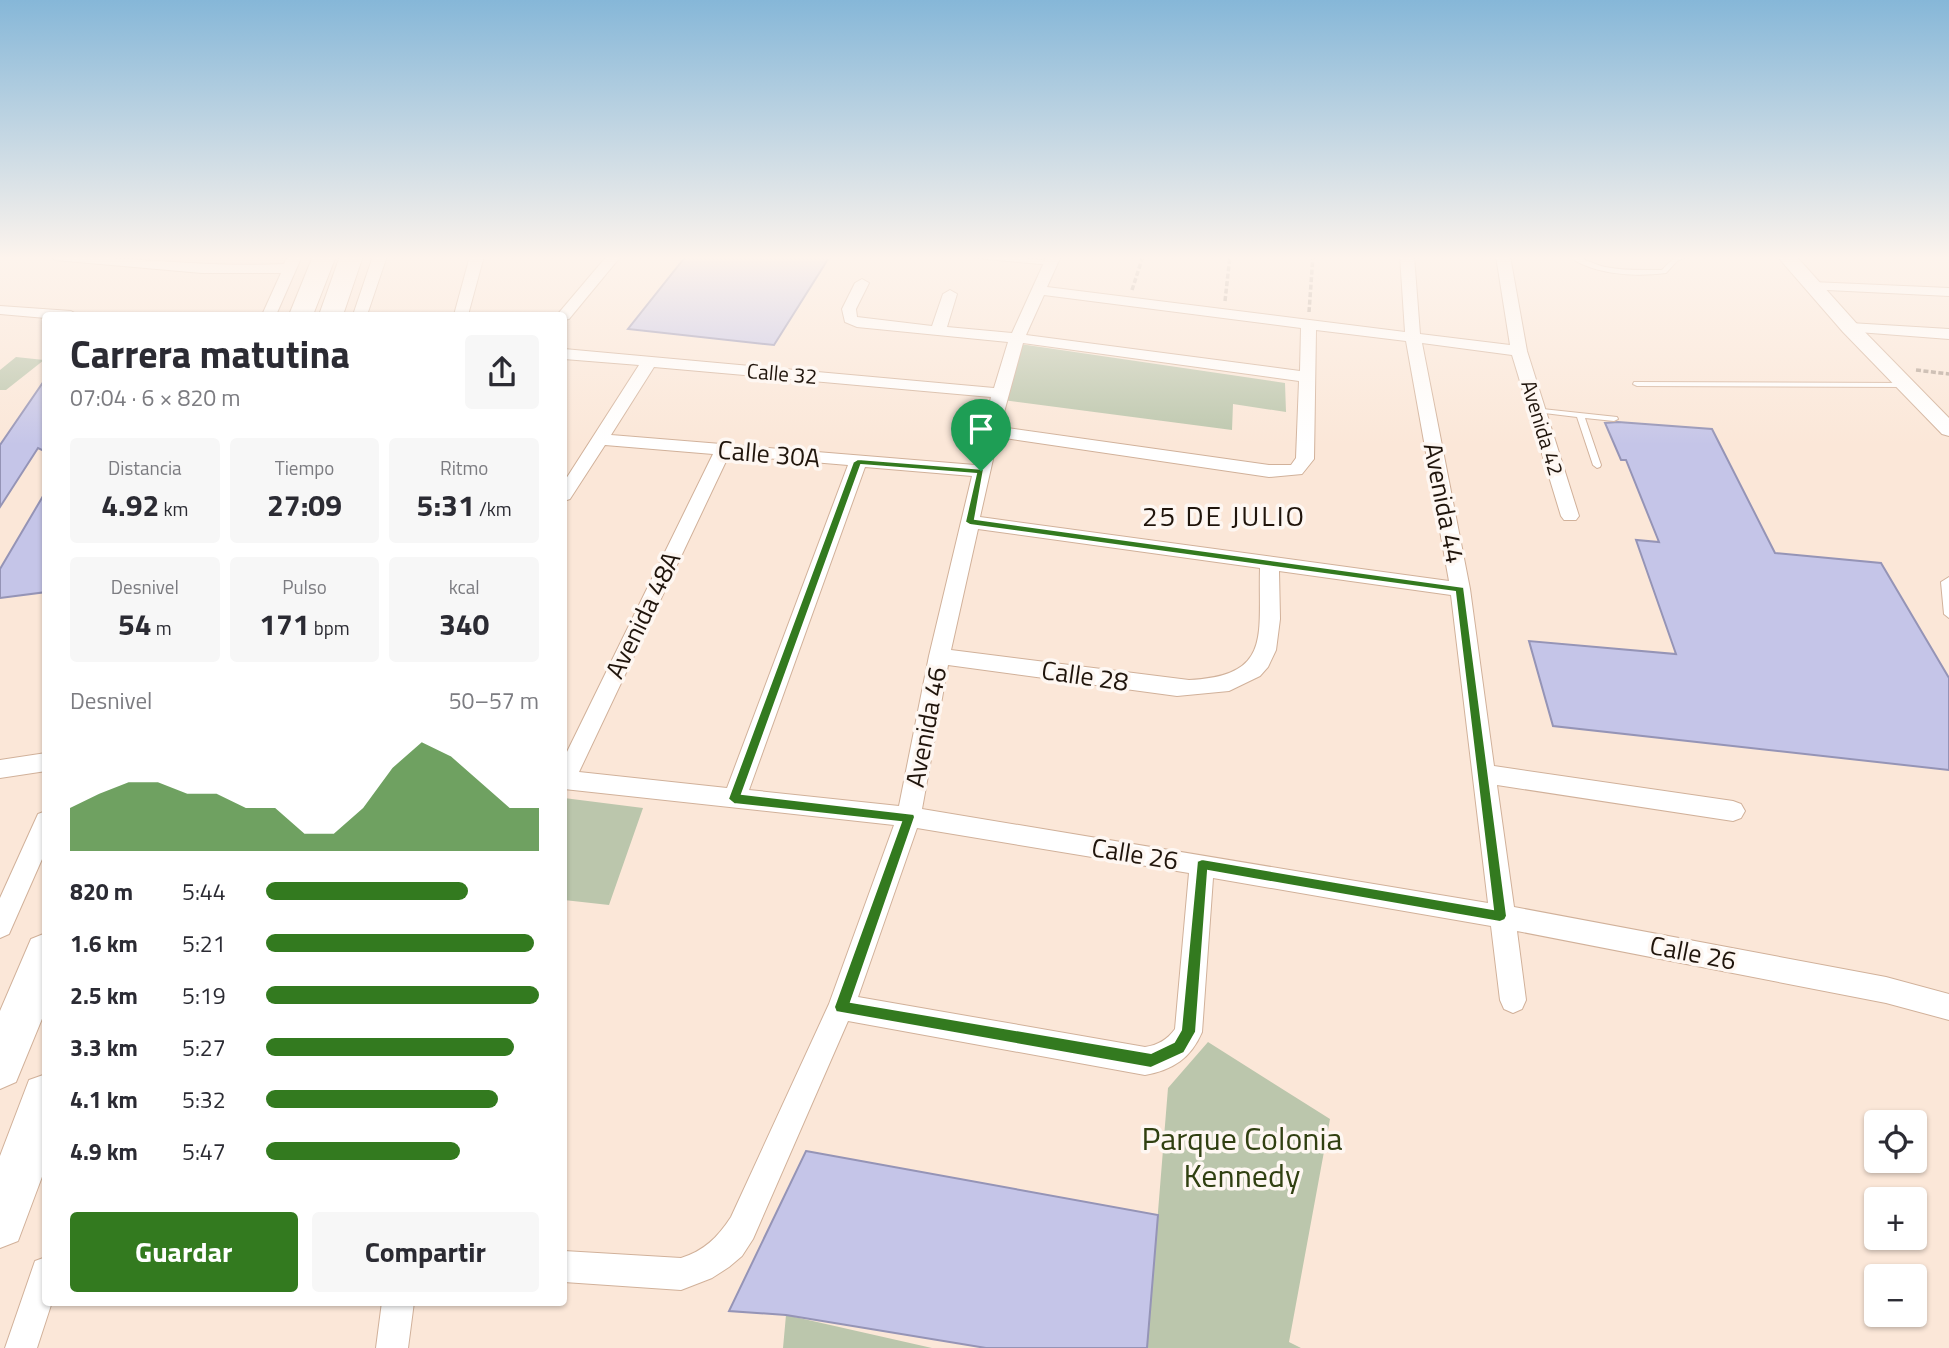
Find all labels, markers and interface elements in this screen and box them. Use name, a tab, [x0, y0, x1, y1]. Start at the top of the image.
text: Carrera matutina	[70, 325, 350, 383]
button: share	[465, 335, 539, 409]
street label: Calle 32	[746, 354, 819, 392]
street label: Avenida 42	[1513, 376, 1573, 479]
text: 07:04 · 6 × 820 m	[70, 380, 240, 415]
pin	[951, 399, 1011, 471]
icon: arrive	[962, 410, 1000, 448]
street label: Calle 30A	[716, 430, 822, 477]
street label: Avenida 44	[1414, 439, 1475, 566]
text: Distancia	[108, 453, 182, 482]
text: Tiempo	[275, 453, 334, 482]
text: Ritmo	[440, 453, 488, 482]
text: 4.92	[101, 482, 159, 528]
text: 27:09	[267, 482, 342, 528]
text: 5:31	[417, 482, 475, 528]
text: km	[159, 494, 188, 523]
text: /km	[475, 494, 512, 523]
district label: 25 DE JULIO	[1142, 494, 1306, 537]
street label: Avenida 48A	[595, 545, 690, 685]
text: Desnivel	[111, 572, 179, 601]
text: Pulso	[282, 572, 327, 601]
text: kcal	[449, 572, 480, 601]
text: 54	[118, 601, 152, 647]
text: 171	[259, 601, 310, 647]
text: 340	[439, 601, 489, 647]
text: m	[152, 613, 172, 642]
text: bpm	[310, 613, 350, 642]
street label: Calle 28	[1039, 650, 1131, 701]
street label: Avenida 46	[895, 663, 956, 790]
text: Desnivel	[70, 683, 152, 718]
text: 50–57 m	[449, 683, 539, 718]
street label: Calle 26	[1089, 827, 1181, 880]
text: 820 m	[70, 874, 133, 909]
text: 5:44	[182, 874, 226, 909]
street label: Calle 26	[1647, 925, 1740, 980]
text: 1.6 km	[70, 926, 138, 961]
text: 5:21	[182, 926, 226, 961]
text: 2.5 km	[70, 978, 138, 1013]
text: 5:19	[182, 978, 226, 1013]
text: 3.3 km	[70, 1030, 138, 1065]
text: 5:27	[182, 1030, 226, 1065]
text: 4.1 km	[70, 1082, 138, 1117]
text: 5:32	[182, 1082, 226, 1117]
map controls	[1864, 1110, 1927, 1327]
button: locate	[1864, 1110, 1927, 1173]
park label: Parque Colonia Kennedy	[1141, 1114, 1343, 1199]
text: 4.9 km	[70, 1134, 138, 1169]
text: 5:47	[182, 1134, 226, 1169]
button: +	[1864, 1187, 1927, 1250]
button: Guardar	[70, 1212, 298, 1292]
button: Compartir	[312, 1212, 539, 1292]
button: −	[1864, 1264, 1927, 1327]

